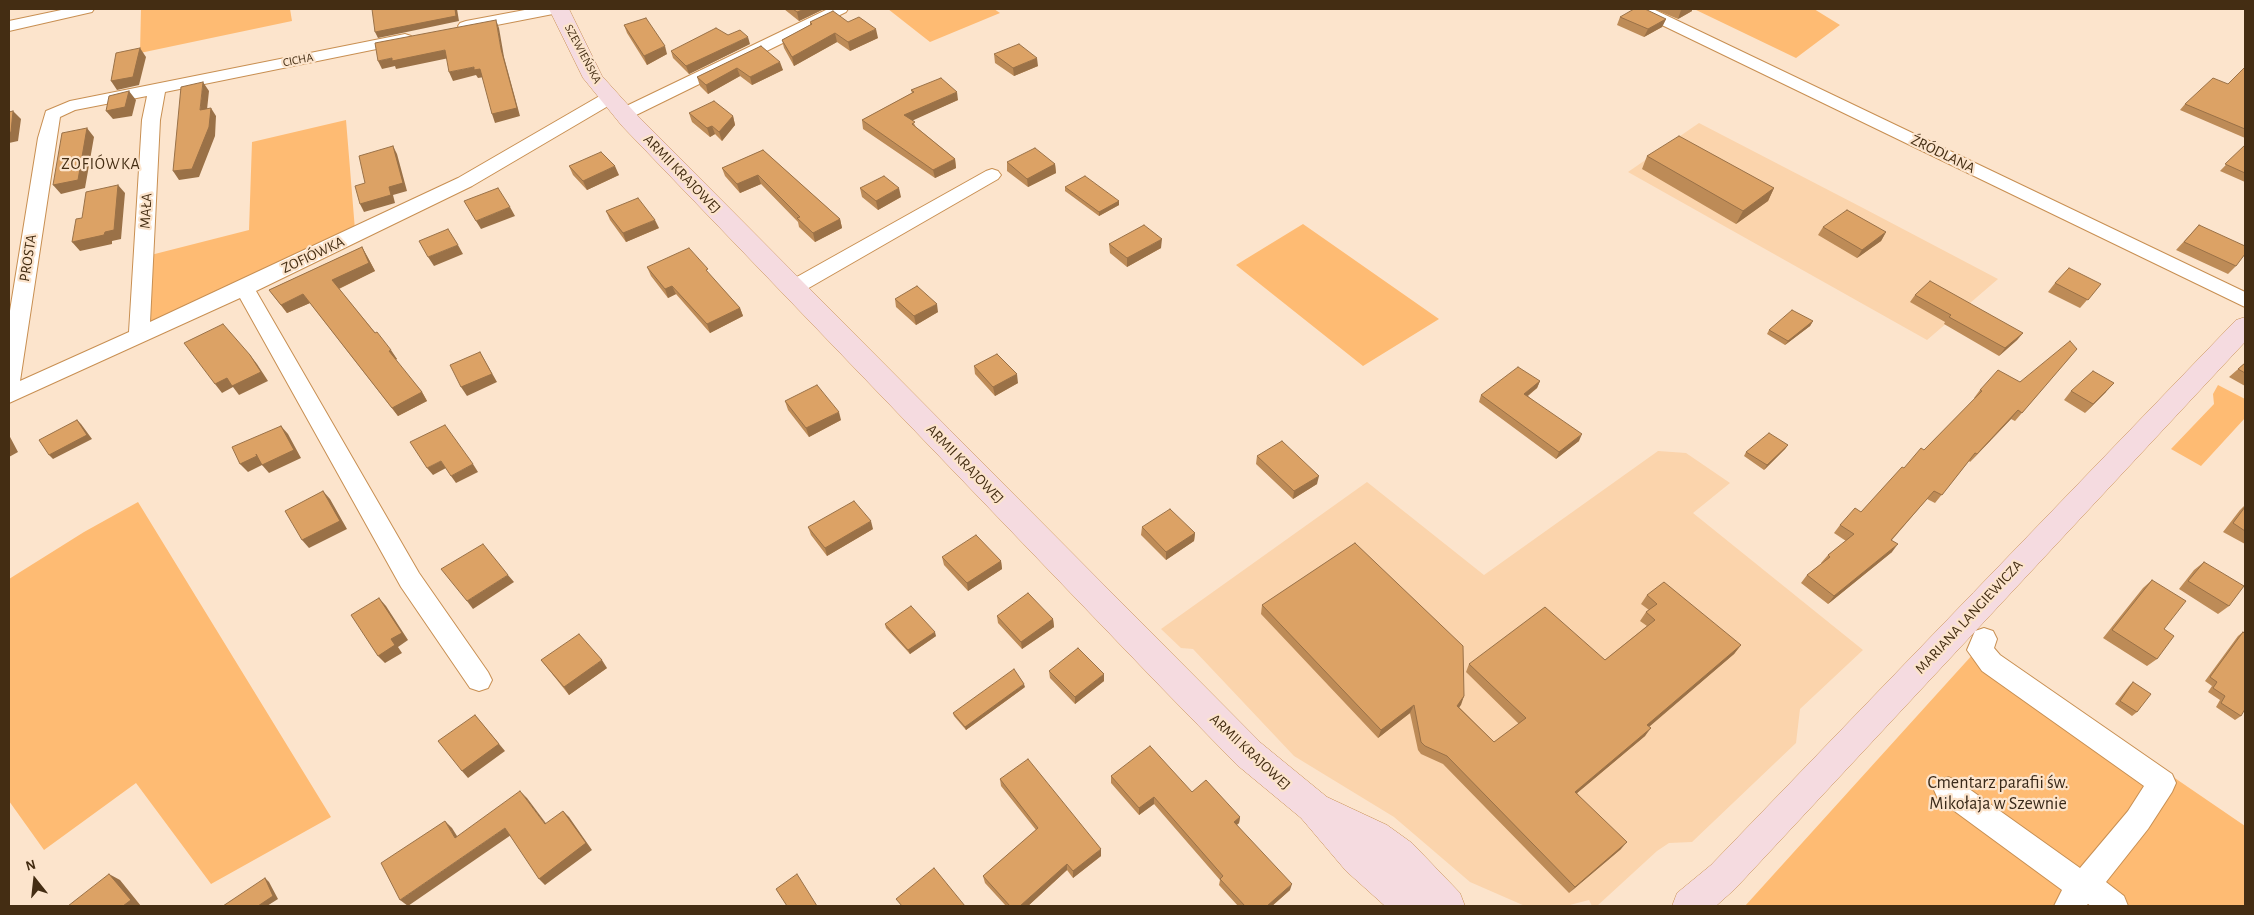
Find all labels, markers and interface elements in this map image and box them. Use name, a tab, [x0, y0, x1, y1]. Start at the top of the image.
street label: SZEWIEŃSKA	[561, 22, 605, 86]
street label: CICHA	[282, 50, 314, 70]
street label: ARMII KRAJOWEJ	[640, 131, 724, 217]
street label: ŹRÓDLANA	[1908, 131, 1978, 177]
district label: ZOFIÓWKA	[60, 154, 142, 174]
street label: MAŁA	[136, 193, 156, 229]
street label: PROSTA	[15, 233, 41, 283]
street label: ZOFIÓWKA	[279, 233, 347, 277]
street label: ARMII KRAJOWEJ	[923, 421, 1007, 507]
street label: MARIANA LANGIEWICZA	[1911, 556, 2027, 678]
street label: ARMII KRAJOWEJ	[1206, 710, 1294, 794]
park label: Cmentarz parafii św. Mikołaja w Szewnie	[1927, 772, 2069, 814]
north arrow	[10, 855, 60, 905]
text: N	[24, 858, 37, 874]

